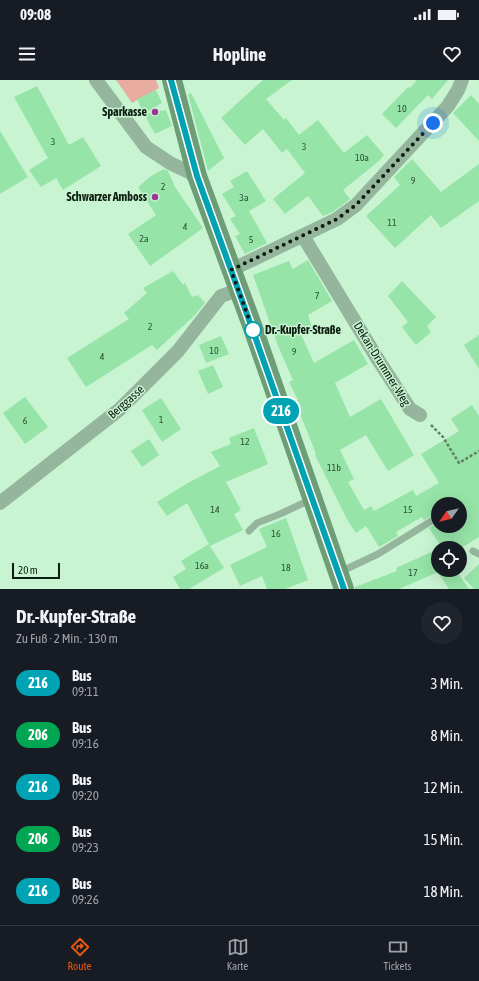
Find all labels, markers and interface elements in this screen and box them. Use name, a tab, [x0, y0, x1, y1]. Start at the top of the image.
text: 09:08	[20, 6, 51, 23]
icon: menu	[16, 43, 38, 65]
icon: heart	[441, 43, 463, 65]
text: Hopline	[213, 44, 266, 65]
house number: 10	[397, 103, 407, 114]
place label: Sparkasse	[102, 105, 148, 119]
marker: Sparkasse	[150, 107, 160, 117]
your location	[423, 113, 443, 133]
house number: 3	[51, 136, 56, 147]
house number: 3	[302, 141, 307, 152]
house number: 10a	[355, 152, 369, 163]
house number: 9	[411, 175, 416, 186]
house number: 2	[161, 181, 166, 192]
place label: Schwarzer Amboss	[66, 190, 148, 204]
marker: Schwarzer Amboss	[150, 192, 160, 202]
house number: 3a	[239, 192, 249, 203]
house number: 11	[387, 217, 397, 228]
house number: 4	[183, 221, 188, 232]
house number: 2a	[139, 233, 149, 244]
house number: 5	[249, 234, 254, 245]
house number: 7	[315, 290, 320, 301]
street label: Dekan-Drummer-Weg	[351, 320, 414, 409]
house number: 2	[148, 321, 153, 332]
marker: Dr.-Kupfer-Straße	[244, 321, 262, 339]
place label: Dr.-Kupfer-Straße	[265, 323, 341, 337]
house number: 10	[209, 345, 219, 356]
house number: 9	[292, 346, 297, 357]
house number: 4	[100, 351, 105, 362]
street label: Berggasse	[105, 382, 147, 422]
line badge: 216	[258, 398, 304, 424]
text: 216	[271, 403, 291, 419]
house number: 1	[159, 414, 164, 425]
house number: 6	[23, 415, 28, 426]
house number: 12	[240, 436, 250, 447]
house number: 11b	[327, 462, 341, 473]
north arrow	[431, 497, 467, 533]
map controls	[431, 497, 467, 577]
house number: 14	[210, 504, 220, 515]
house number: 15	[403, 504, 413, 515]
house number: 16	[271, 528, 281, 539]
button: locate	[431, 541, 467, 577]
house number: 16a	[195, 560, 209, 571]
scale bar	[12, 561, 60, 580]
house number: 18	[281, 562, 291, 573]
text: 20 m	[18, 564, 38, 576]
house number: 17	[408, 567, 418, 578]
button: heart	[421, 602, 463, 644]
text: Dr.-Kupfer-Straße	[16, 605, 136, 627]
text: Zu Fuß · 2 Min. · 130 m	[16, 631, 118, 646]
text: Bus	[72, 667, 92, 684]
text: 216	[28, 675, 48, 691]
text: 3 Min.	[430, 675, 463, 692]
text: 09:11	[72, 684, 99, 699]
text: Bus	[72, 719, 92, 736]
text: 206	[28, 727, 48, 743]
text: 8 Min.	[430, 727, 463, 744]
text: 09:16	[72, 736, 99, 751]
text: Bus	[72, 771, 92, 788]
text: 216	[28, 779, 48, 795]
text: 12 Min.	[423, 779, 463, 796]
text: 09:20	[72, 788, 99, 803]
text: Bus	[72, 823, 92, 840]
text: 206	[28, 831, 48, 847]
text: 15 Min.	[423, 831, 463, 848]
text: 09:23	[72, 840, 99, 855]
text: Bus	[72, 875, 92, 892]
text: 216	[28, 883, 48, 899]
text: 18 Min.	[423, 883, 463, 900]
text: 09:26	[72, 892, 99, 907]
tab: Route	[68, 936, 92, 972]
tab: Karte	[227, 936, 249, 972]
tab: Tickets	[384, 936, 411, 972]

